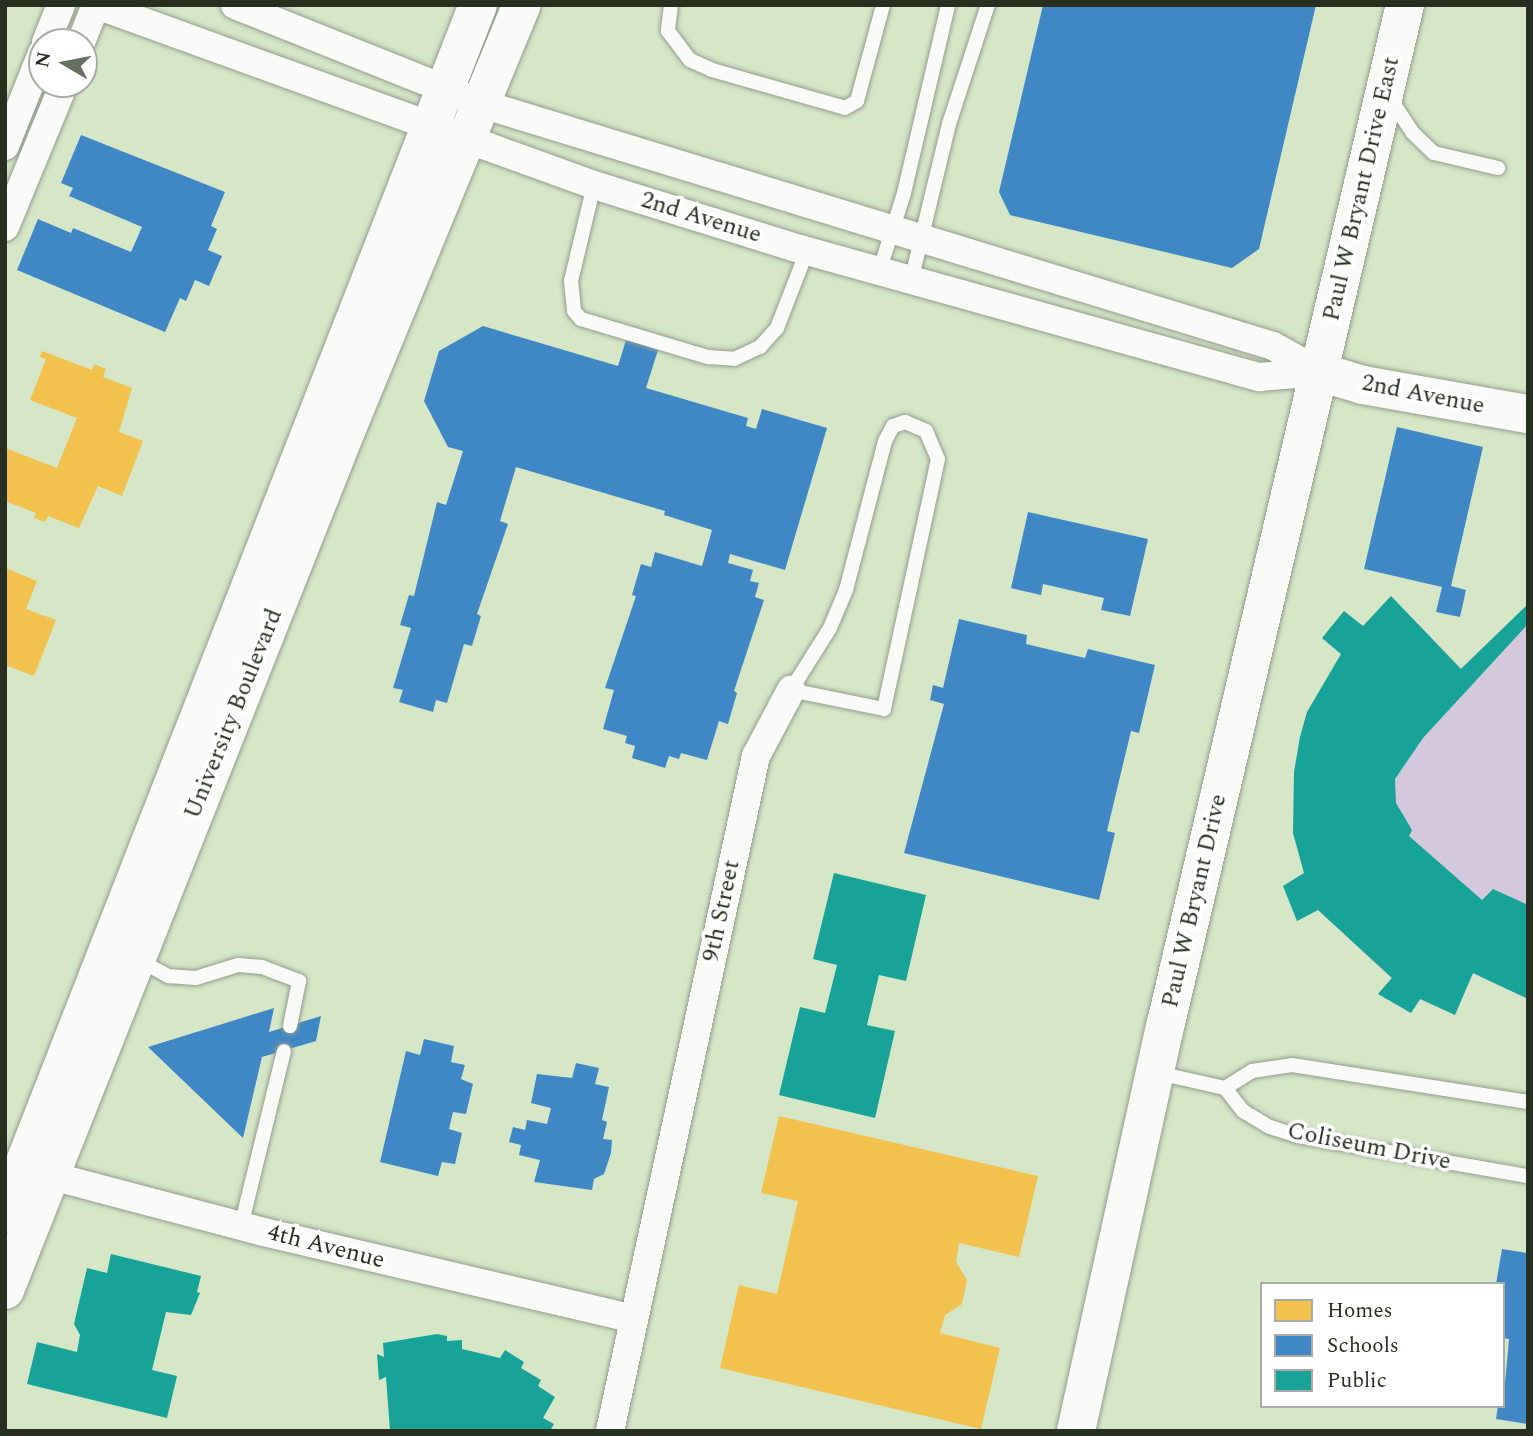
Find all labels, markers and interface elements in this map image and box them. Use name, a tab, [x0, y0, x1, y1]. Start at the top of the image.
north arrow	[28, 28, 98, 98]
text: N	[28, 49, 59, 70]
street label: Paul W Bryant Drive East	[1318, 54, 1406, 324]
street label: 2nd Avenue	[637, 186, 765, 250]
street label: 2nd Avenue	[1359, 369, 1487, 421]
street label: University Boulevard	[179, 605, 289, 823]
street label: Paul W Bryant Drive	[1156, 791, 1234, 1011]
street label: 9th Street	[697, 857, 747, 965]
street label: Coliseum Drive	[1285, 1117, 1453, 1177]
street label: 4th Avenue	[264, 1219, 388, 1275]
legend	[1260, 1282, 1505, 1408]
text: Homes	[1327, 1295, 1393, 1327]
text: Schools	[1327, 1330, 1399, 1362]
text: Public	[1327, 1365, 1387, 1397]

